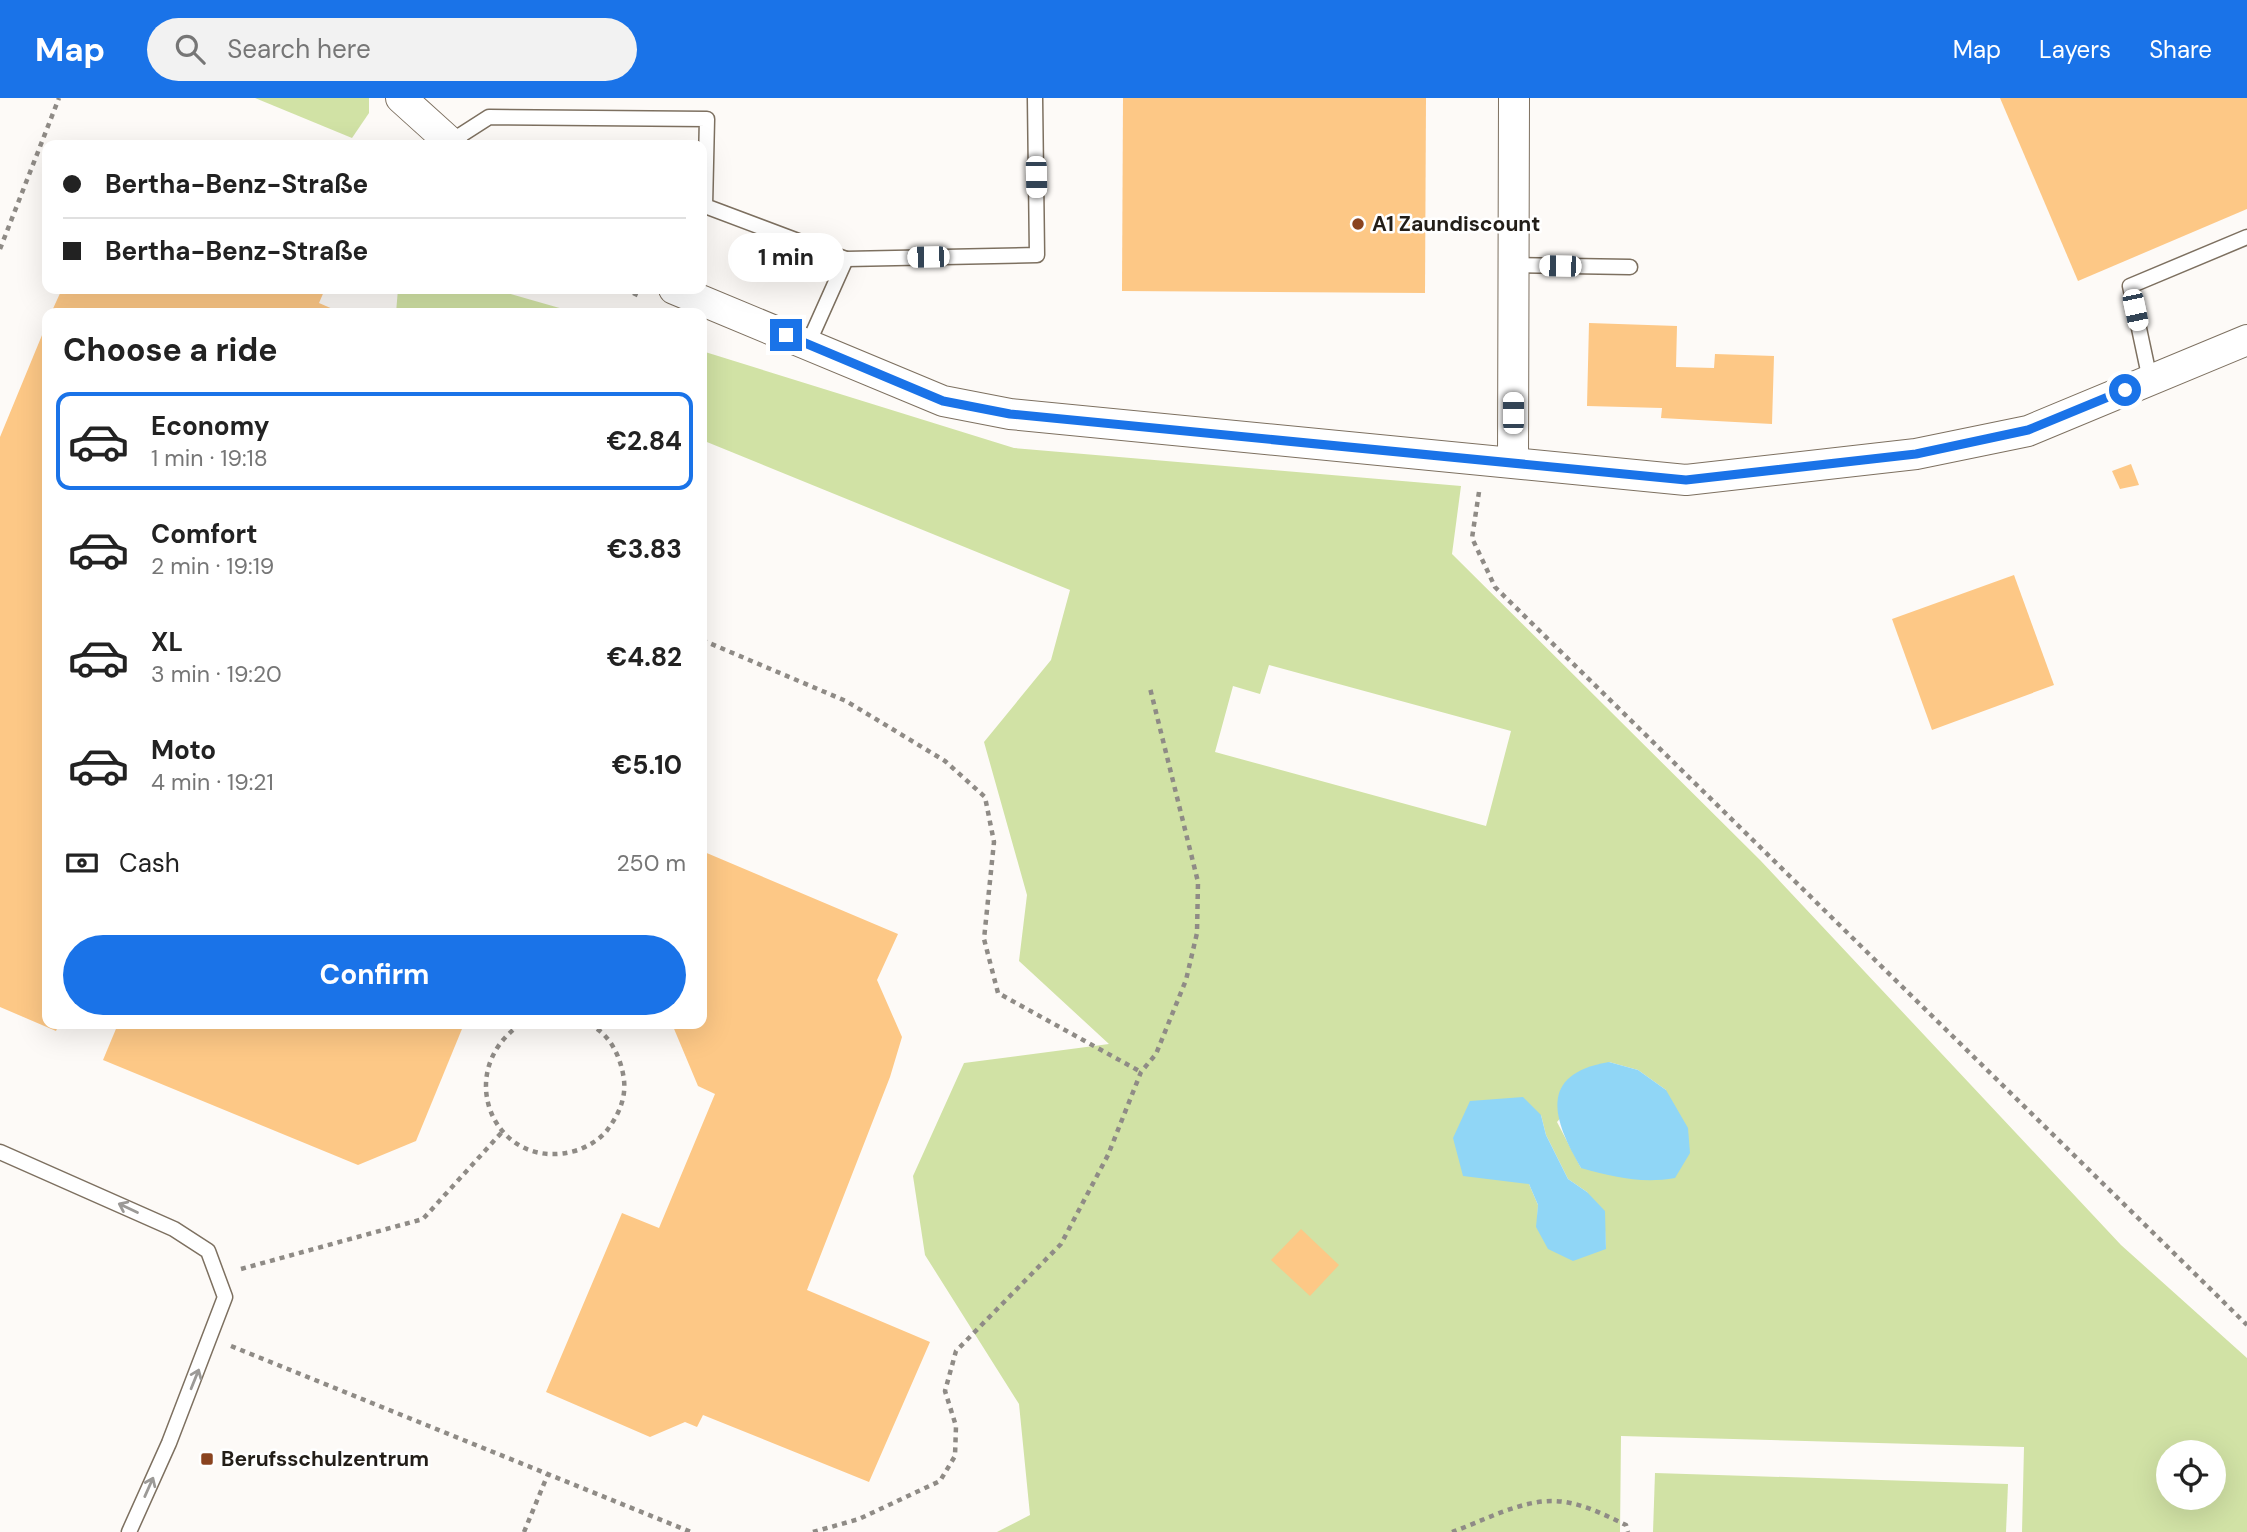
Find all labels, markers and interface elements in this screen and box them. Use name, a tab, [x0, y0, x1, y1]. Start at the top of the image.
search box	[147, 18, 637, 81]
text: Map	[35, 28, 105, 71]
icon: search	[171, 30, 209, 68]
text: Search here	[227, 32, 371, 66]
text: Map	[1953, 34, 2001, 65]
text: Layers	[2039, 34, 2111, 65]
text: Share	[2149, 34, 2212, 65]
car	[1026, 156, 1047, 198]
text: Bertha-Benz-Straße	[105, 167, 368, 201]
place label: A1 Zaundiscount	[1372, 210, 1540, 238]
marker: A1 Zaundiscount	[1350, 216, 1366, 232]
callout: 1 min	[728, 233, 844, 282]
text: Bertha-Benz-Straße	[105, 234, 368, 268]
text: 1 min	[758, 242, 814, 272]
car	[907, 246, 950, 268]
car	[1539, 255, 1582, 277]
car	[2121, 287, 2150, 333]
route end	[770, 319, 802, 351]
text: Choose a ride	[63, 329, 278, 371]
route start	[2109, 374, 2141, 406]
car	[1503, 392, 1524, 434]
text: Economy	[151, 409, 269, 443]
icon: car	[67, 410, 130, 473]
text: €2.84	[607, 424, 682, 458]
text: 1 min · 19:18	[151, 443, 268, 473]
text: Comfort	[151, 517, 257, 551]
icon: car	[67, 518, 130, 581]
text: €3.83	[607, 532, 682, 566]
text: 2 min · 19:19	[151, 551, 274, 581]
text: XL	[151, 625, 183, 659]
icon: car	[67, 626, 130, 689]
text: €4.82	[607, 640, 682, 674]
text: 3 min · 19:20	[151, 659, 282, 689]
text: Moto	[151, 733, 216, 767]
icon: car	[67, 734, 130, 797]
text: €5.10	[612, 748, 682, 782]
text: 4 min · 19:21	[151, 767, 274, 797]
icon: cash	[63, 844, 101, 882]
text: Cash	[119, 846, 180, 880]
text: 250 m	[616, 848, 686, 878]
button: Confirm	[63, 935, 686, 1015]
one-way arrow	[118, 1201, 139, 1214]
one-way arrow	[189, 1369, 202, 1391]
map controls	[2156, 1440, 2226, 1510]
button: locate	[2156, 1440, 2226, 1510]
place label: Berufsschulzentrum	[221, 1445, 429, 1473]
marker: Berufsschulzentrum	[199, 1451, 215, 1467]
one-way arrow	[143, 1477, 156, 1499]

